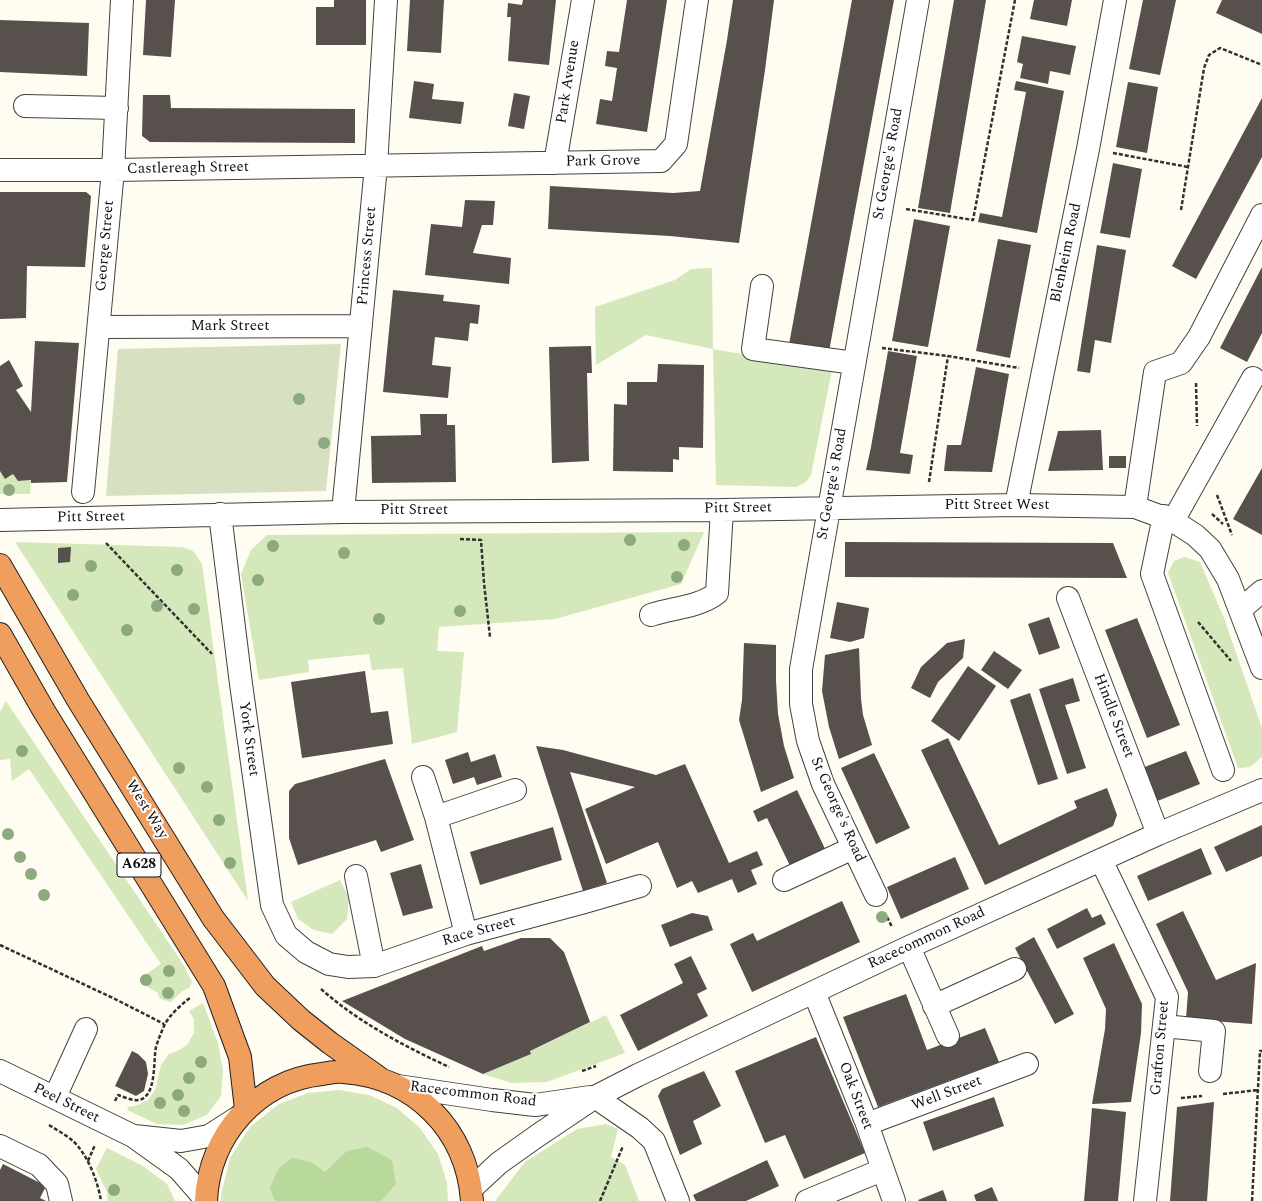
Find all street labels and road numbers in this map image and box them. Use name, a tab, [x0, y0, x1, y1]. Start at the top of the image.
street label: Park Avenue	[554, 39, 584, 125]
street label: St George's Road	[870, 107, 908, 221]
street label: Park Grove	[565, 152, 641, 172]
street label: Castlereagh Street	[127, 159, 249, 179]
street label: George Street	[93, 200, 119, 292]
street label: Blenheim Road	[1048, 202, 1086, 304]
street label: Princess Street	[355, 206, 381, 306]
street label: Mark Street	[190, 318, 270, 336]
street label: St George's Road	[814, 427, 852, 541]
street label: Pitt Street West	[944, 497, 1050, 515]
street label: Pitt Street	[704, 499, 772, 519]
street label: Pitt Street	[380, 502, 448, 520]
street label: Pitt Street	[57, 508, 125, 528]
street label: Hindle Street	[1089, 671, 1137, 761]
street label: York Street	[234, 700, 262, 778]
street label: St George's Road	[806, 755, 868, 865]
street label: West Way	[121, 777, 171, 843]
road number: A628	[117, 853, 161, 877]
street label: Racecommon Road	[866, 904, 988, 974]
street label: Race Street	[440, 913, 518, 951]
street label: Grafton Street	[1148, 1000, 1174, 1096]
street label: Oak Street	[834, 1060, 876, 1132]
street label: Well Street	[909, 1072, 985, 1116]
street label: Racecommon Road	[409, 1078, 537, 1112]
street label: Peel Street	[30, 1080, 102, 1128]

